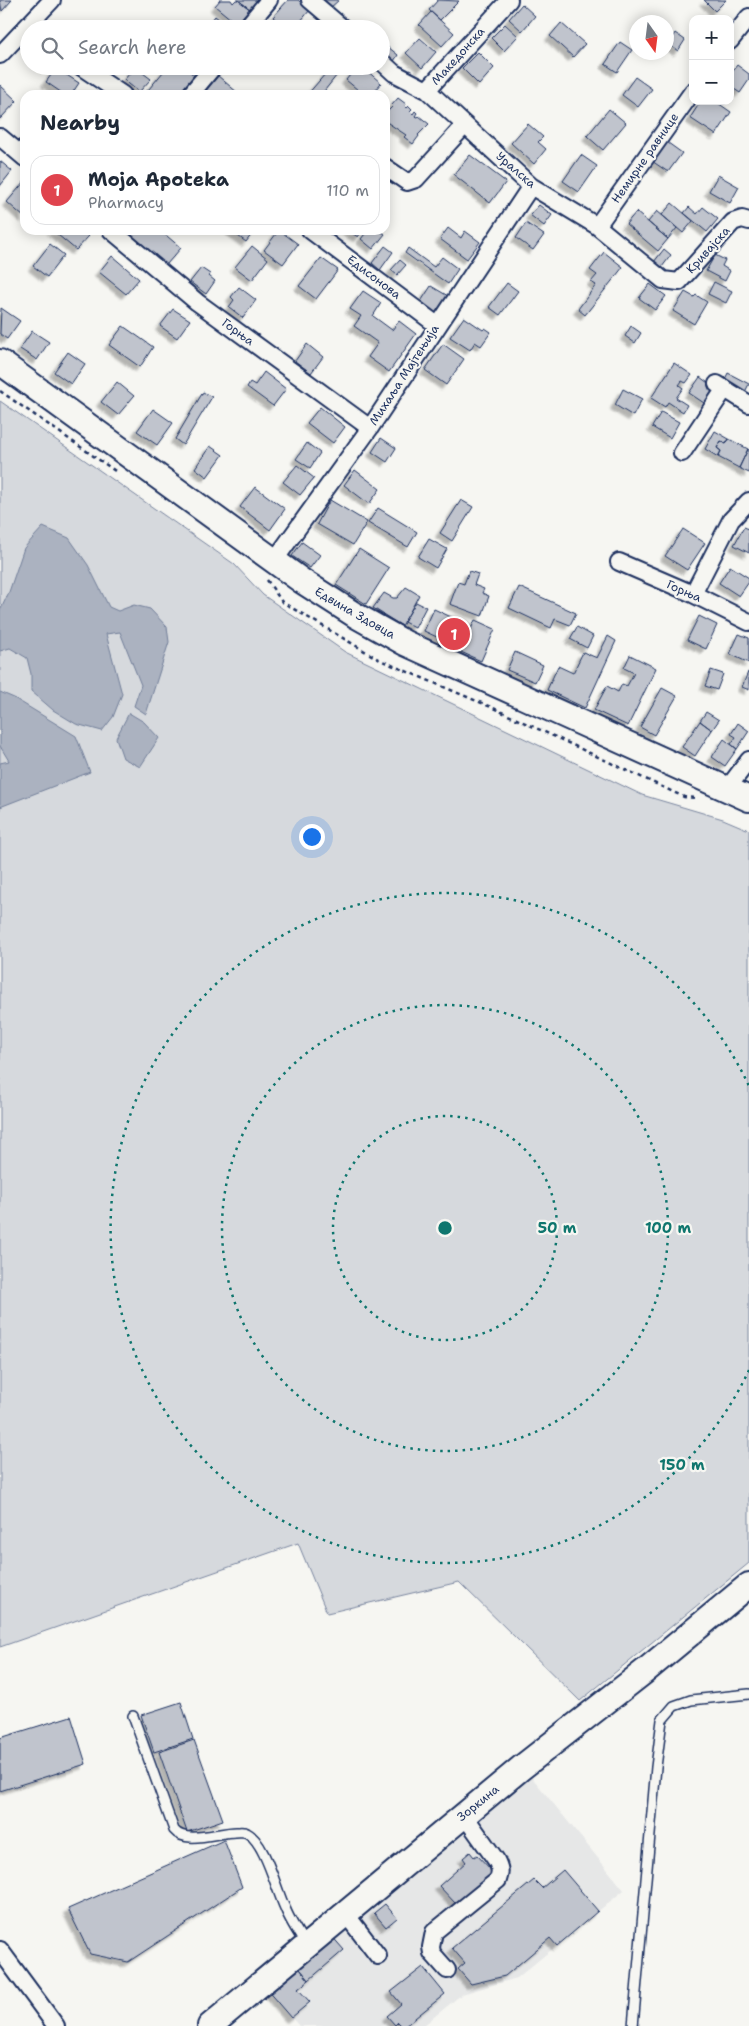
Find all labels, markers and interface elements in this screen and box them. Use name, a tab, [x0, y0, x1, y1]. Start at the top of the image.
north arrow	[629, 15, 674, 60]
map controls	[689, 15, 734, 105]
button: +	[689, 15, 734, 60]
search box	[20, 20, 390, 75]
street label: Македонска	[428, 23, 489, 88]
icon: search	[38, 34, 66, 62]
text: Search here	[78, 35, 187, 60]
button: −	[689, 60, 734, 105]
text: Nearby	[40, 109, 120, 137]
street label: Немирне равнице	[608, 109, 682, 206]
street label: Уралска	[493, 148, 540, 192]
text: Moja Apoteka	[88, 167, 229, 192]
text: 1	[53, 180, 61, 201]
text: 110 m	[326, 180, 369, 201]
text: Pharmacy	[88, 192, 164, 213]
street label: Кривајска	[683, 223, 734, 277]
street label: Едисонова	[344, 251, 405, 303]
street label: Горња	[219, 315, 258, 350]
street label: Михаља Мајтењија	[365, 321, 443, 429]
street label: Горња	[664, 576, 704, 606]
street label: Едвина Здовца	[312, 583, 399, 643]
pin: 1	[438, 615, 470, 653]
your location	[299, 824, 325, 850]
text: 50 m	[538, 1218, 577, 1238]
text: 100 m	[645, 1218, 691, 1238]
centre of rings	[436, 1219, 454, 1237]
text: 150 m	[659, 1455, 705, 1475]
street label: Зоркина	[454, 1781, 503, 1825]

